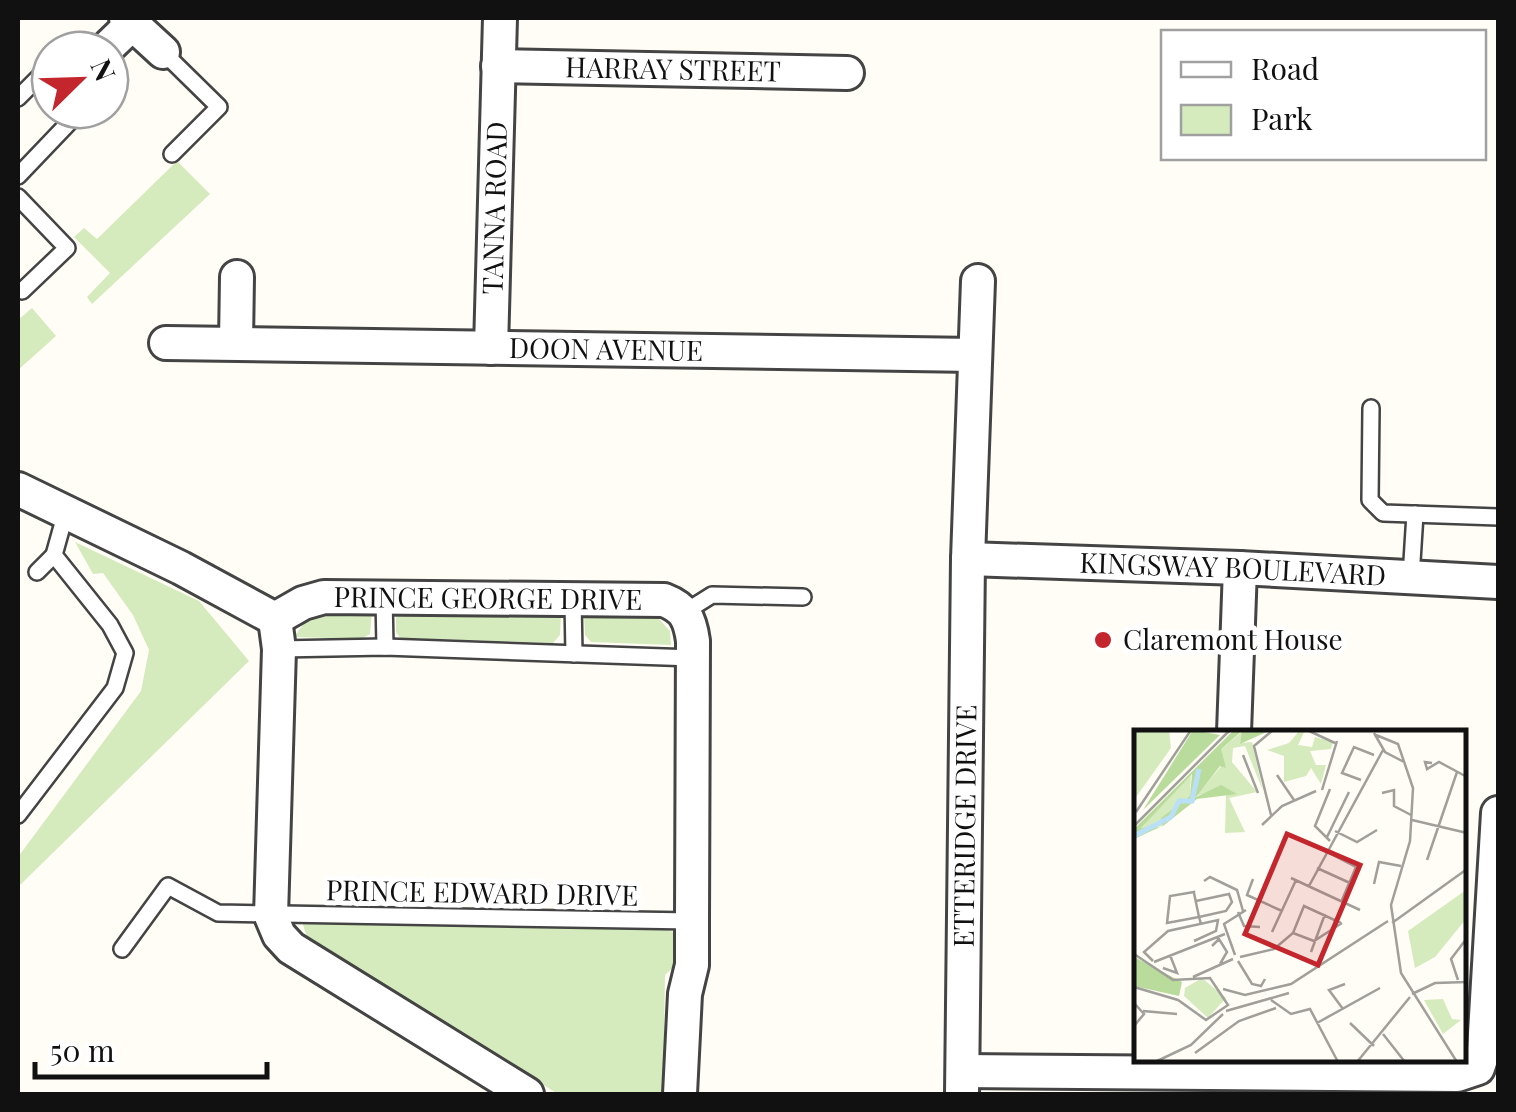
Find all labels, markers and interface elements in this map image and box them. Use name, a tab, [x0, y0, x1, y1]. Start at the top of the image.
north arrow	[30, 30, 130, 130]
legend	[1161, 30, 1486, 160]
street label: HARRAY STREET	[565, 47, 781, 89]
text: Road	[1251, 48, 1319, 88]
text: N	[83, 53, 125, 86]
text: Park	[1251, 98, 1313, 138]
street label: TANNA ROAD	[472, 121, 514, 295]
street label: DOON AVENUE	[509, 328, 703, 368]
street label: KINGSWAY BOULEVARD	[1079, 543, 1387, 593]
street label: PRINCE GEORGE DRIVE	[334, 577, 642, 617]
place label: Claremont House	[1123, 620, 1343, 657]
marker: Claremont House	[1092, 629, 1114, 651]
street label: ETTERIDGE DRIVE	[944, 704, 983, 948]
inset map	[1134, 730, 1466, 1062]
street label: PRINCE EDWARD DRIVE	[326, 870, 638, 913]
scale bar	[35, 1017, 268, 1079]
text: 50 m	[50, 1030, 115, 1070]

